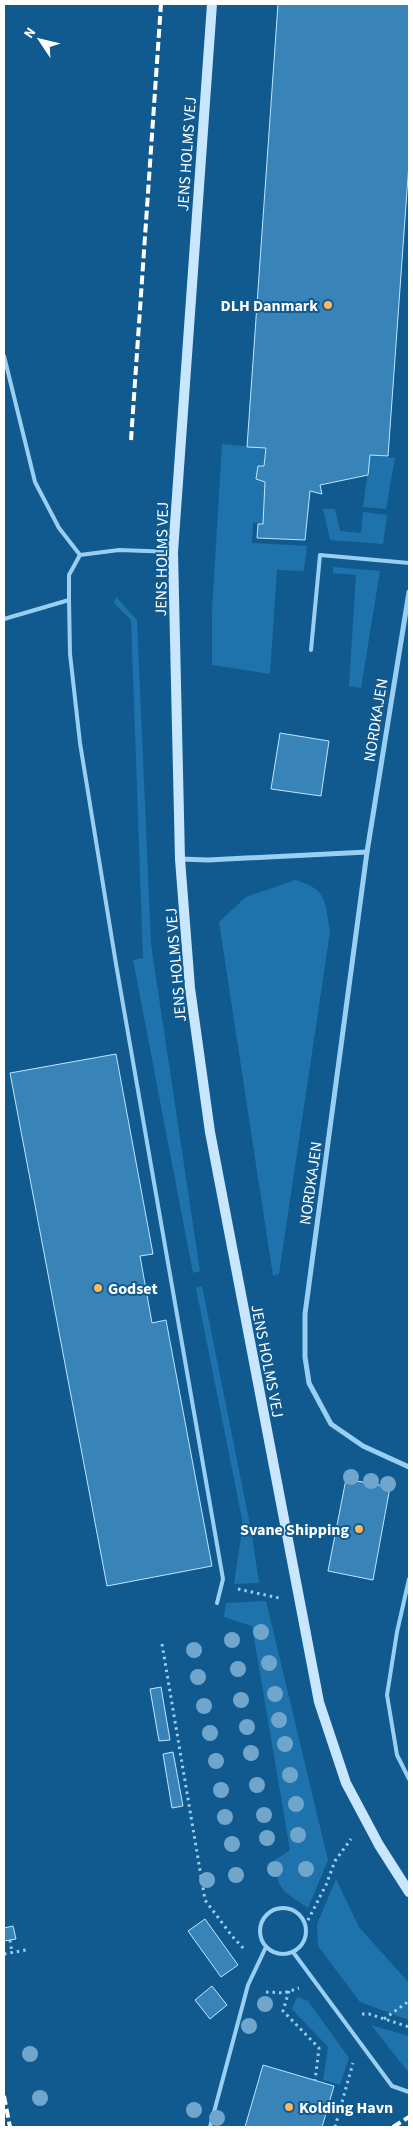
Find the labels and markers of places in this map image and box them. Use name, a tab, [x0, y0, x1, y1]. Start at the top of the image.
place label: DLH Danmark	[221, 295, 318, 317]
marker: DLH Danmark	[322, 299, 334, 311]
place label: Godset	[108, 1278, 158, 1300]
marker: Godset	[92, 1282, 104, 1294]
place label: Svane Shipping	[240, 1519, 349, 1541]
marker: Svane Shipping	[353, 1523, 365, 1535]
place label: Kolding Havn	[299, 2097, 393, 2119]
marker: Kolding Havn	[283, 2101, 295, 2113]

